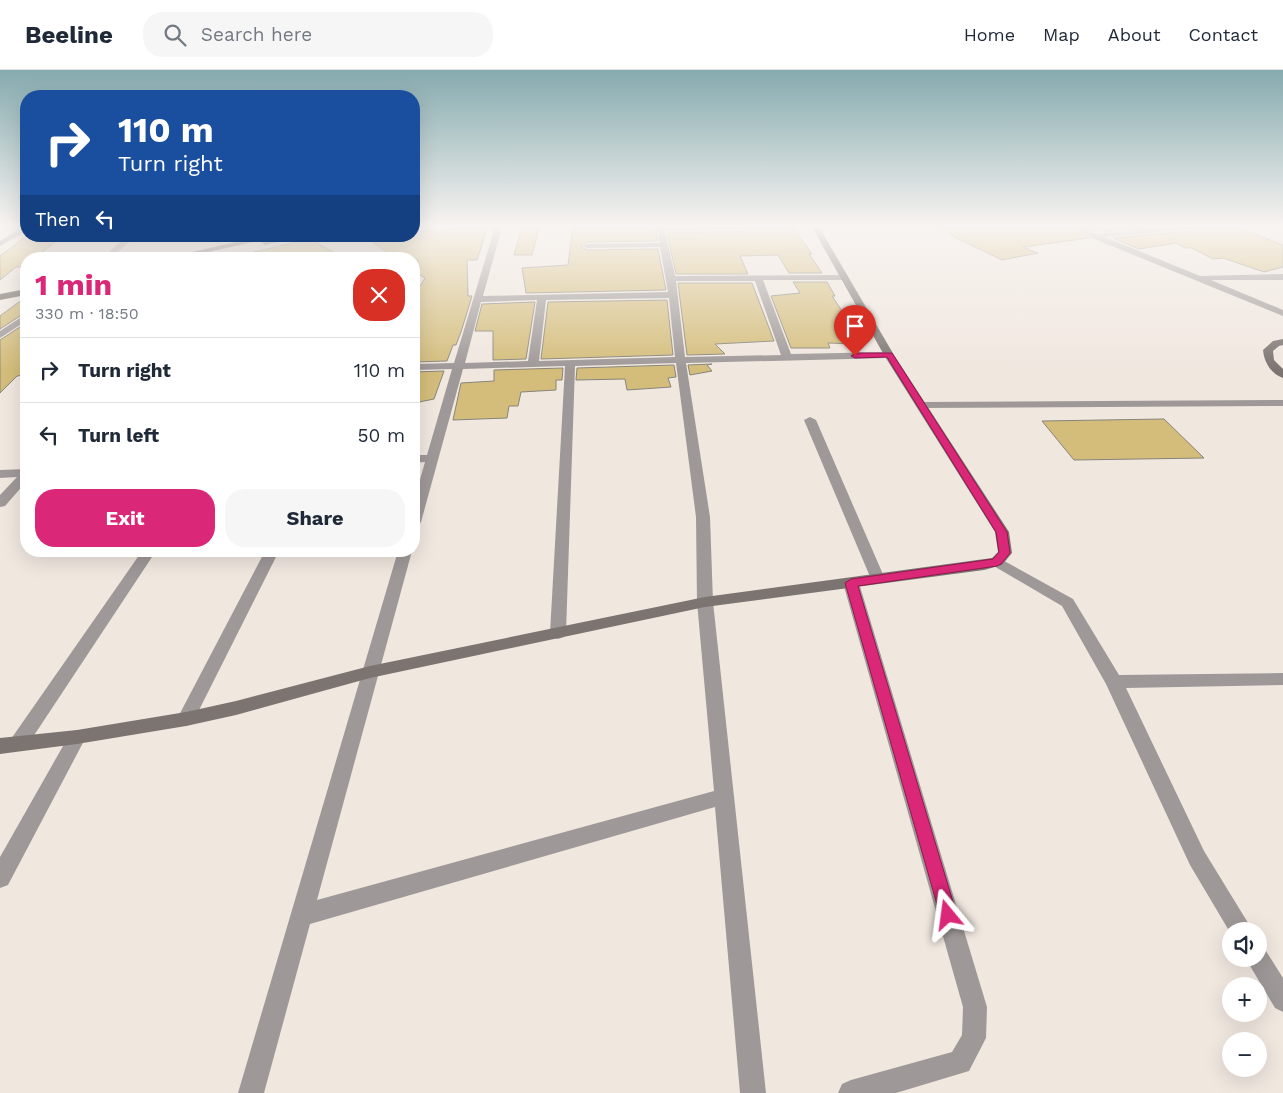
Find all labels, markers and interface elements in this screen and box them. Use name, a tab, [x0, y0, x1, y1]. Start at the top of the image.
search box	[143, 12, 493, 57]
text: Beeline	[25, 21, 113, 49]
icon: search	[161, 21, 189, 49]
text: Search here	[201, 23, 312, 46]
text: Home	[964, 24, 1015, 45]
text: Map	[1043, 24, 1080, 45]
text: About	[1108, 24, 1160, 45]
text: Contact	[1188, 24, 1258, 45]
text: 110 m	[118, 109, 214, 151]
icon: right	[35, 110, 100, 175]
text: Turn right	[118, 151, 223, 176]
icon: left	[91, 205, 119, 233]
text: Then	[35, 208, 81, 231]
text: 1 min	[35, 267, 112, 302]
button: close	[353, 269, 405, 321]
text: 330 m · 18:50	[35, 304, 139, 323]
pin	[834, 305, 876, 356]
icon: arrive	[841, 312, 869, 340]
icon: right	[35, 356, 63, 384]
text: Turn right	[78, 359, 171, 382]
text: 110 m	[354, 359, 405, 382]
icon: left	[35, 421, 63, 449]
text: Turn left	[78, 424, 159, 447]
text: 50 m	[358, 424, 405, 447]
button: Exit	[35, 489, 215, 547]
button: Share	[225, 489, 405, 547]
position arrow	[921, 888, 973, 940]
map controls	[1222, 922, 1267, 1077]
button: sound	[1222, 922, 1267, 967]
button: +	[1222, 977, 1267, 1022]
button: −	[1222, 1032, 1267, 1077]

